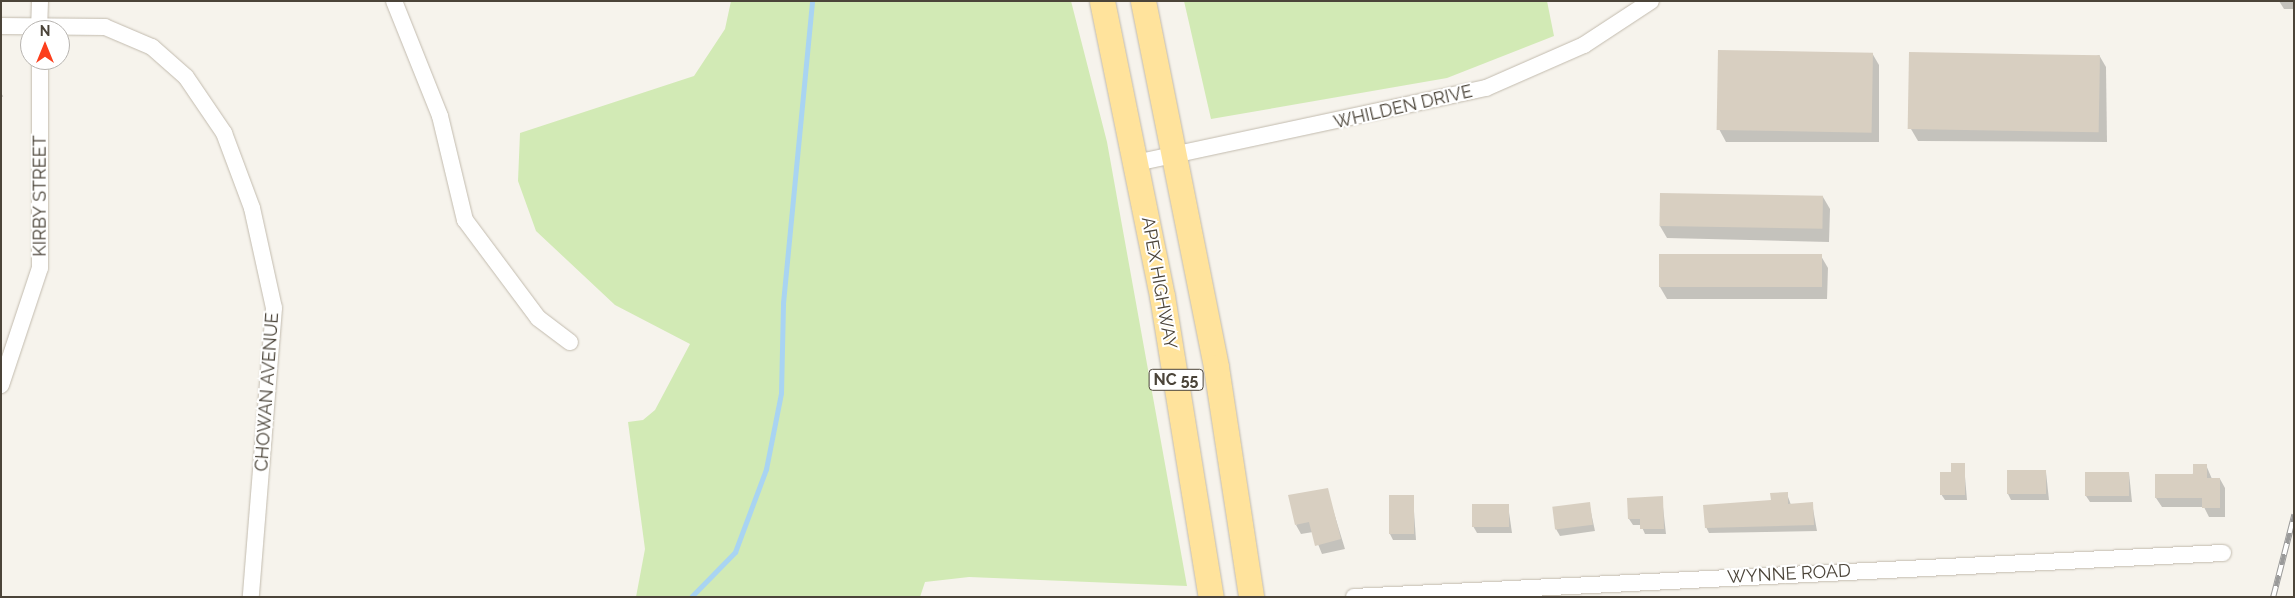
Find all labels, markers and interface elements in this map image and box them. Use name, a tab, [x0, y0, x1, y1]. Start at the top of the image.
north arrow	[20, 20, 70, 70]
text: N	[40, 23, 50, 39]
street label: WHILDEN DRIVE	[1332, 81, 1474, 133]
street label: KIRBY STREET	[29, 135, 51, 257]
street label: APEX HIGHWAY	[1137, 215, 1181, 351]
street label: CHOWAN AVENUE	[251, 312, 283, 472]
road number: NC 55	[1148, 366, 1204, 394]
street label: WYNNE ROAD	[1727, 560, 1851, 588]

